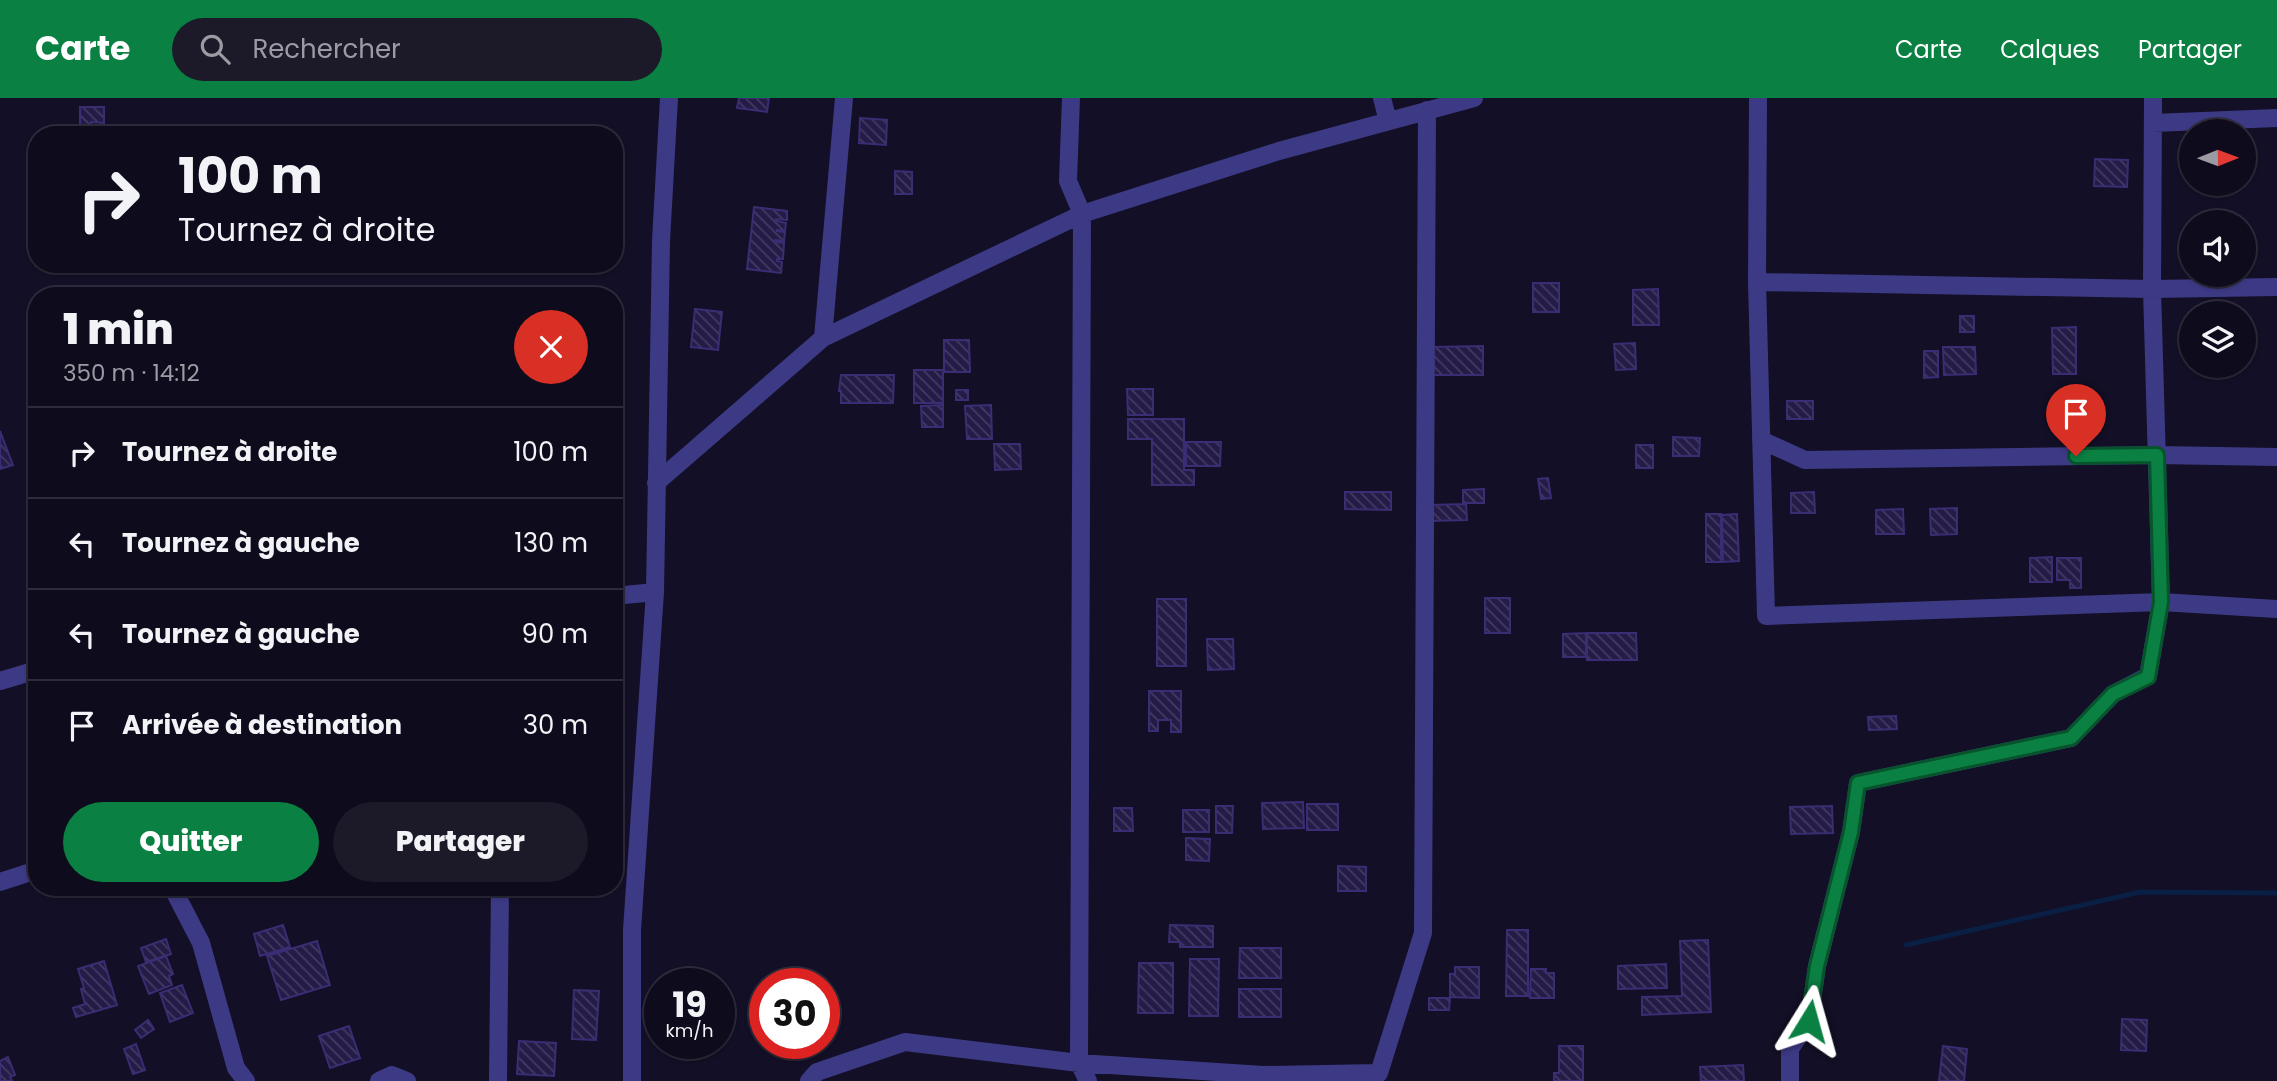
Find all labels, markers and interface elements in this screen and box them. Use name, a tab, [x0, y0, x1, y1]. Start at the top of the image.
search box	[172, 18, 662, 81]
text: Carte	[35, 25, 130, 72]
icon: search	[196, 30, 234, 68]
text: Rechercher	[252, 31, 401, 67]
text: Carte	[1895, 33, 1962, 66]
text: Calques	[2000, 33, 2100, 66]
text: Partager	[2138, 33, 2242, 66]
north arrow	[2179, 119, 2256, 196]
map controls	[2179, 119, 2256, 378]
text: 100 m	[178, 142, 323, 210]
icon: right	[63, 154, 154, 245]
text: Tournez à droite	[178, 207, 435, 252]
button: sound	[2179, 210, 2256, 287]
text: 1 min	[63, 300, 174, 359]
button: layers	[2179, 301, 2256, 378]
button: close	[514, 310, 588, 384]
text: 350 m · 14:12	[63, 357, 200, 389]
pin	[2046, 384, 2106, 456]
icon: arrive	[2057, 395, 2095, 433]
icon: right	[63, 434, 101, 472]
text: Tournez à droite	[122, 434, 337, 470]
text: 100 m	[513, 434, 588, 470]
icon: left	[63, 525, 101, 563]
text: Tournez à gauche	[122, 525, 360, 561]
text: 130 m	[514, 525, 588, 561]
icon: left	[63, 616, 101, 654]
text: Tournez à gauche	[122, 616, 360, 652]
text: 90 m	[522, 616, 588, 652]
icon: arrive	[63, 707, 101, 745]
text: Arrivée à destination	[122, 707, 402, 743]
text: 30 m	[523, 707, 588, 743]
button: Quitter	[63, 802, 319, 882]
button: Partager	[333, 802, 588, 882]
speed limit sign: 30	[749, 968, 840, 1059]
text: 19	[672, 980, 707, 1029]
position arrow	[1772, 984, 1846, 1058]
text: km/h	[666, 1018, 713, 1043]

